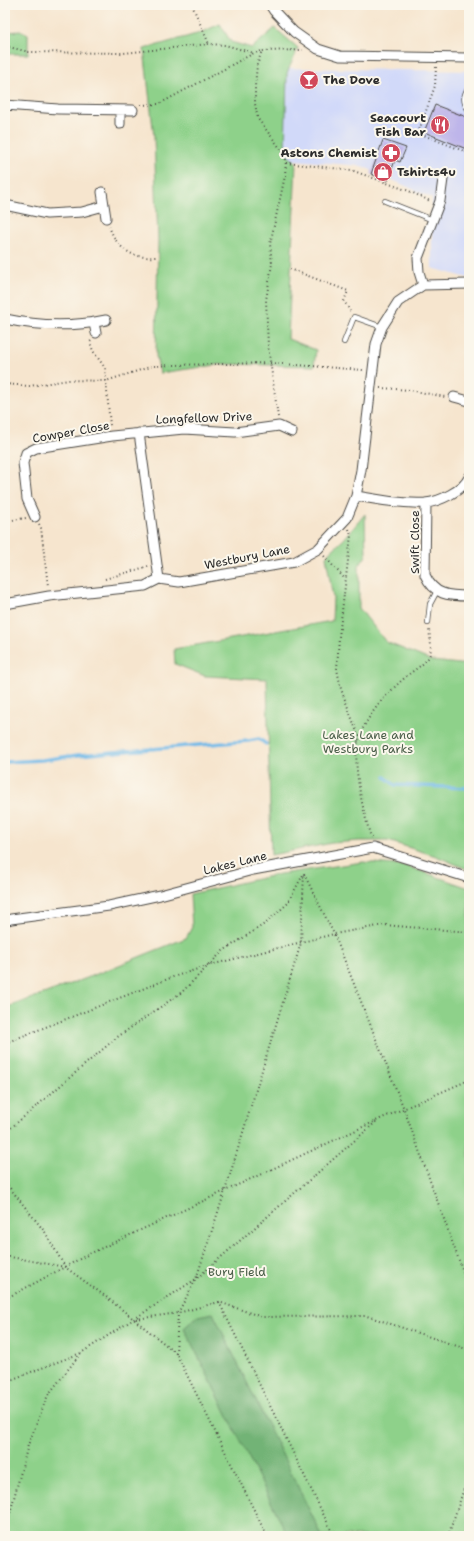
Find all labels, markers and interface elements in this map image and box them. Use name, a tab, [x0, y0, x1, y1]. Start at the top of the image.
bar icon: The Dove	[298, 69, 320, 91]
place label: The Dove	[323, 72, 380, 88]
place label: Seacourt Fish Bar	[370, 110, 427, 140]
restaurant icon: Seacourt Fish Bar	[429, 114, 451, 136]
pharmacy icon: Astons Chemist	[380, 142, 402, 164]
place label: Astons Chemist	[280, 145, 377, 161]
shop icon: Tshirts4u	[372, 161, 394, 183]
place label: Tshirts4u	[397, 164, 456, 180]
street label: Longfellow Drive	[155, 408, 253, 428]
street label: Cowper Close	[31, 417, 111, 447]
street label: Swift Close	[407, 510, 423, 574]
street label: Westbury Lane	[203, 541, 291, 573]
park label: Lakes Lane and Westbury Parks	[322, 727, 414, 757]
street label: Lakes Lane	[202, 847, 269, 879]
park label: Bury Field	[208, 1264, 266, 1280]

